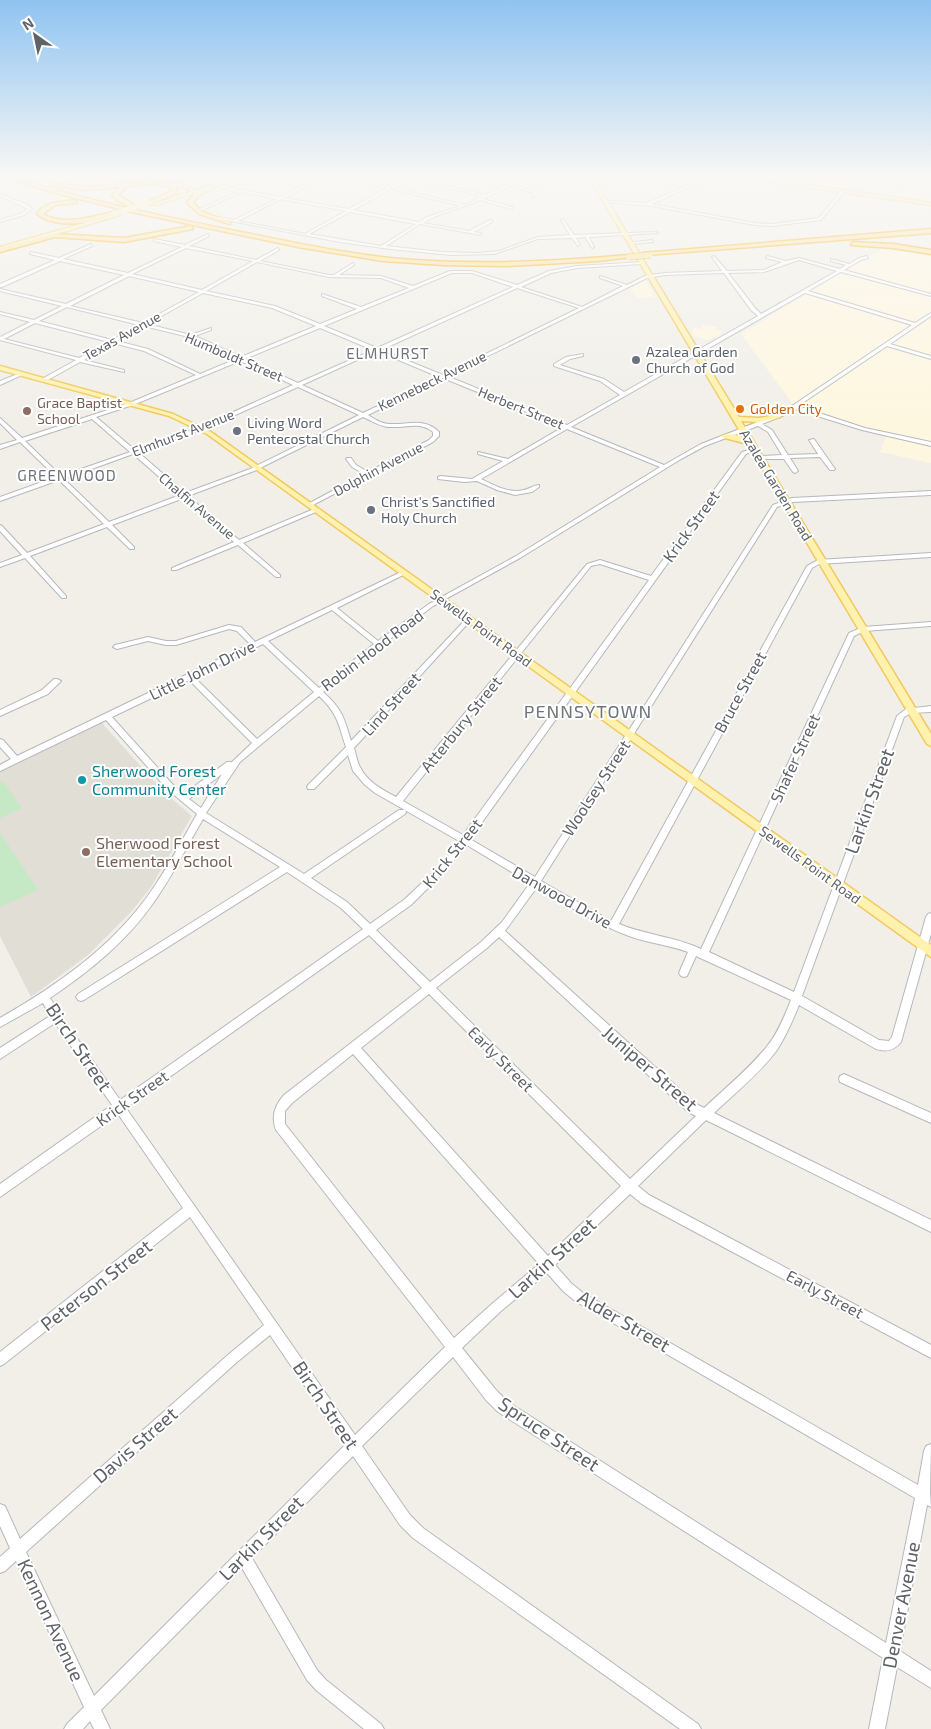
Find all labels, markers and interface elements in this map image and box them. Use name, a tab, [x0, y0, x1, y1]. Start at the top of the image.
north arrow	[10, 10, 60, 60]
text: N	[19, 14, 37, 34]
street label: Texas Avenue	[80, 307, 163, 364]
street label: Humboldt Street	[183, 328, 286, 385]
place label: Azalea Garden Church of God	[646, 343, 738, 376]
district label: ELMHURST	[346, 344, 430, 362]
street label: Kennebeck Avenue	[375, 347, 489, 414]
marker: Azalea Garden Church of God	[630, 354, 642, 366]
street label: Herbert Street	[476, 383, 567, 432]
place label: Grace Baptist School	[37, 394, 122, 427]
place label: Golden City	[750, 400, 822, 417]
marker: Golden City	[734, 403, 746, 415]
marker: Grace Baptist School	[21, 405, 33, 417]
street label: Elmhurst Avenue	[129, 405, 236, 460]
place label: Living Word Pentecostal Church	[247, 414, 370, 447]
marker: Living Word Pentecostal Church	[231, 425, 243, 437]
street label: Azalea Garden Road	[736, 426, 816, 544]
street label: Dolphin Avenue	[330, 438, 425, 499]
district label: GREENWOOD	[17, 466, 117, 484]
street label: Chalfin Avenue	[156, 469, 239, 542]
street label: Krick Street	[658, 486, 723, 565]
place label: Christ's Sanctified Holy Church	[381, 493, 495, 526]
marker: Christ's Sanctified Holy Church	[365, 504, 377, 516]
street label: Sewells Point Road	[427, 585, 535, 670]
street label: Robin Hood Road	[317, 605, 427, 694]
street label: Little John Drive	[146, 636, 258, 703]
street label: Bruce Street	[709, 648, 770, 736]
street label: Lind Street	[357, 668, 424, 739]
street label: Atterbury Street	[416, 672, 505, 775]
district label: PENNSYTOWN	[524, 700, 652, 722]
street label: Shafer Street	[766, 710, 823, 805]
street label: Woolsey Street	[557, 736, 634, 839]
street label: Larkin Street	[839, 745, 898, 857]
place label: Sherwood Forest Community Center	[92, 761, 227, 798]
marker: Sherwood Forest Community Center	[76, 774, 88, 786]
street label: Krick Street	[418, 814, 485, 891]
street label: Sewells Point Road	[756, 822, 864, 907]
place label: Sherwood Forest Elementary School	[96, 833, 232, 870]
marker: Sherwood Forest Elementary School	[80, 846, 92, 858]
street label: Danwood Drive	[509, 861, 615, 932]
street label: Birch Street	[42, 998, 117, 1095]
street label: Juniper Street	[598, 1020, 703, 1115]
street label: Early Street	[465, 1022, 538, 1095]
street label: Krick Street	[92, 1066, 171, 1129]
street label: Larkin Street	[503, 1212, 600, 1303]
street label: Peterson Street	[35, 1234, 156, 1335]
street label: Early Street	[783, 1265, 867, 1322]
street label: Alder Street	[574, 1285, 675, 1356]
street label: Birch Street	[289, 1356, 364, 1453]
street label: Spruce Street	[495, 1391, 604, 1476]
street label: Davis Street	[88, 1402, 182, 1488]
street label: Larkin Street	[214, 1491, 308, 1585]
street label: Denver Avenue	[877, 1540, 924, 1670]
street label: Kennon Avenue	[13, 1555, 90, 1685]

